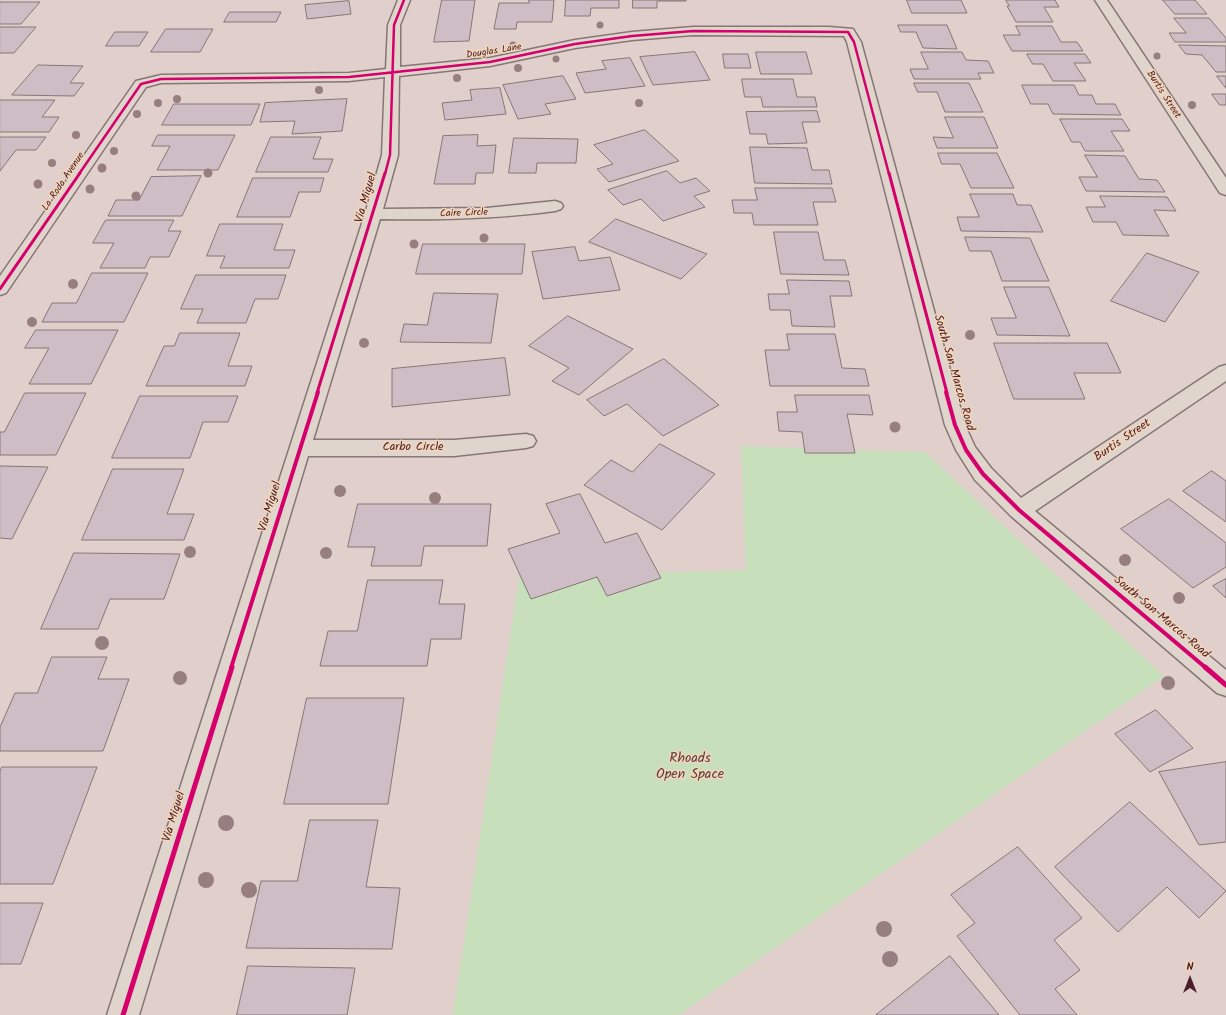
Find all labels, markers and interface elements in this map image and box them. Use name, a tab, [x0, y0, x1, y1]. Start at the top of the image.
street label: Douglas Lane	[465, 42, 523, 62]
street label: Burtis Street	[1143, 69, 1183, 121]
street label: La Roda Avenue	[40, 151, 88, 213]
street label: Via Miguel	[353, 171, 381, 225]
street label: Caire Circle	[440, 207, 488, 221]
street label: South San Marcos Road	[929, 313, 977, 433]
street label: Burtis Street	[1092, 417, 1154, 465]
street label: Carbo Circle	[382, 441, 444, 455]
street label: Via Miguel	[257, 480, 285, 534]
street label: South San Marcos Road	[1110, 574, 1212, 662]
park label: Rhoads Open Space	[656, 752, 724, 784]
street label: Via Miguel	[161, 790, 189, 844]
text: N	[1187, 958, 1193, 976]
north arrow	[1170, 959, 1210, 999]

